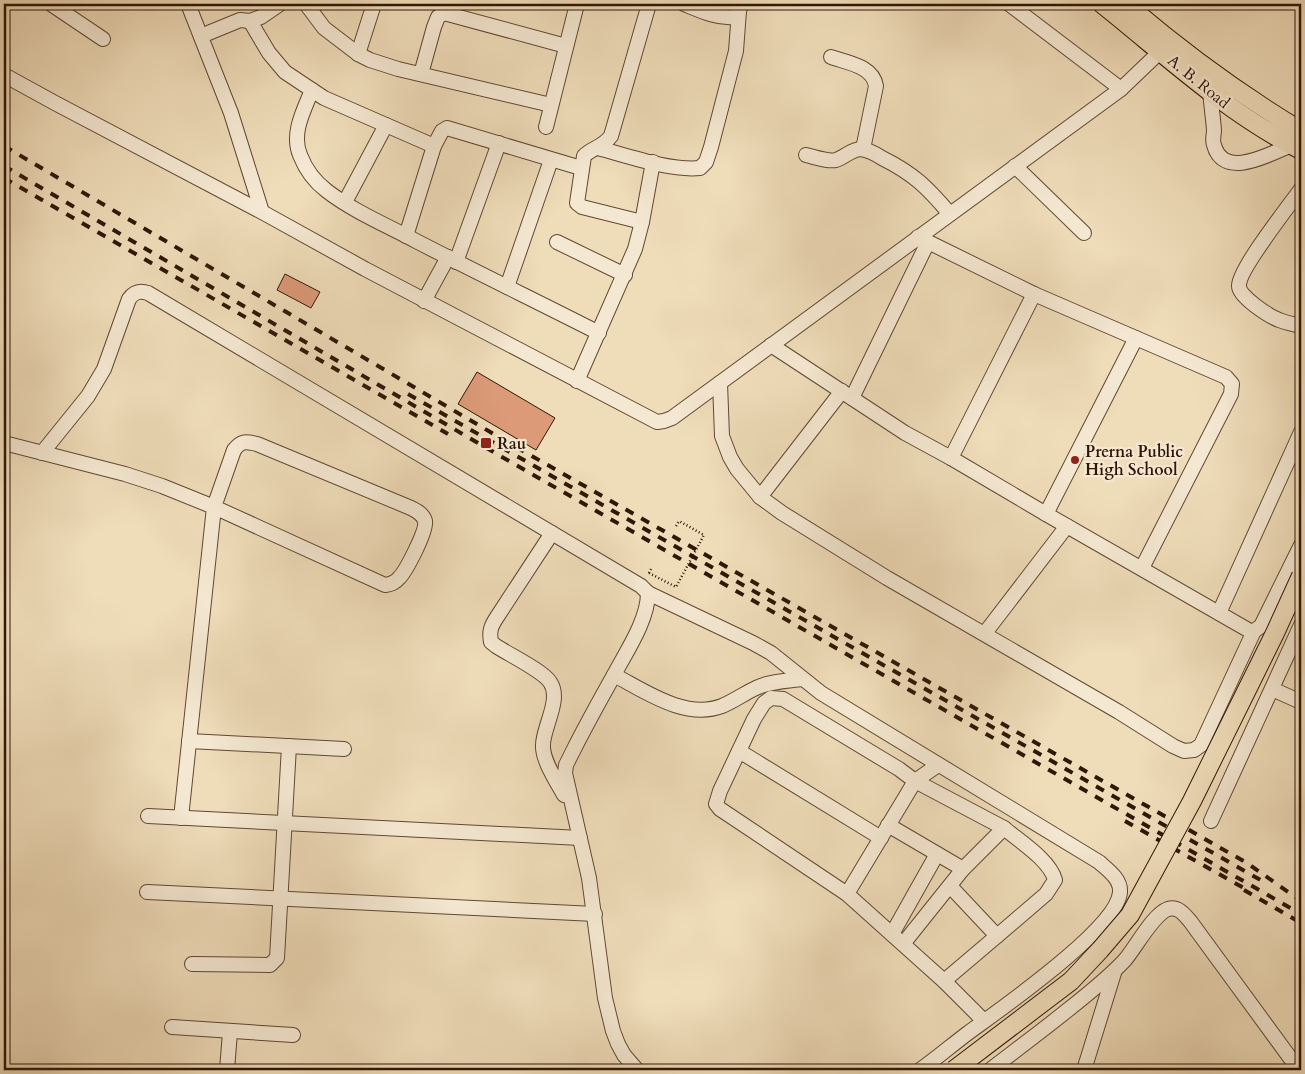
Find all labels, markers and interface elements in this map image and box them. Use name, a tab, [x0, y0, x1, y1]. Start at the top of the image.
street label: A. B. Road	[1163, 50, 1234, 114]
place label: Rau	[497, 433, 526, 455]
marker: Rau	[479, 436, 493, 450]
place label: Prerna Public High School	[1085, 441, 1183, 481]
marker: Prerna Public High School	[1069, 454, 1081, 466]

